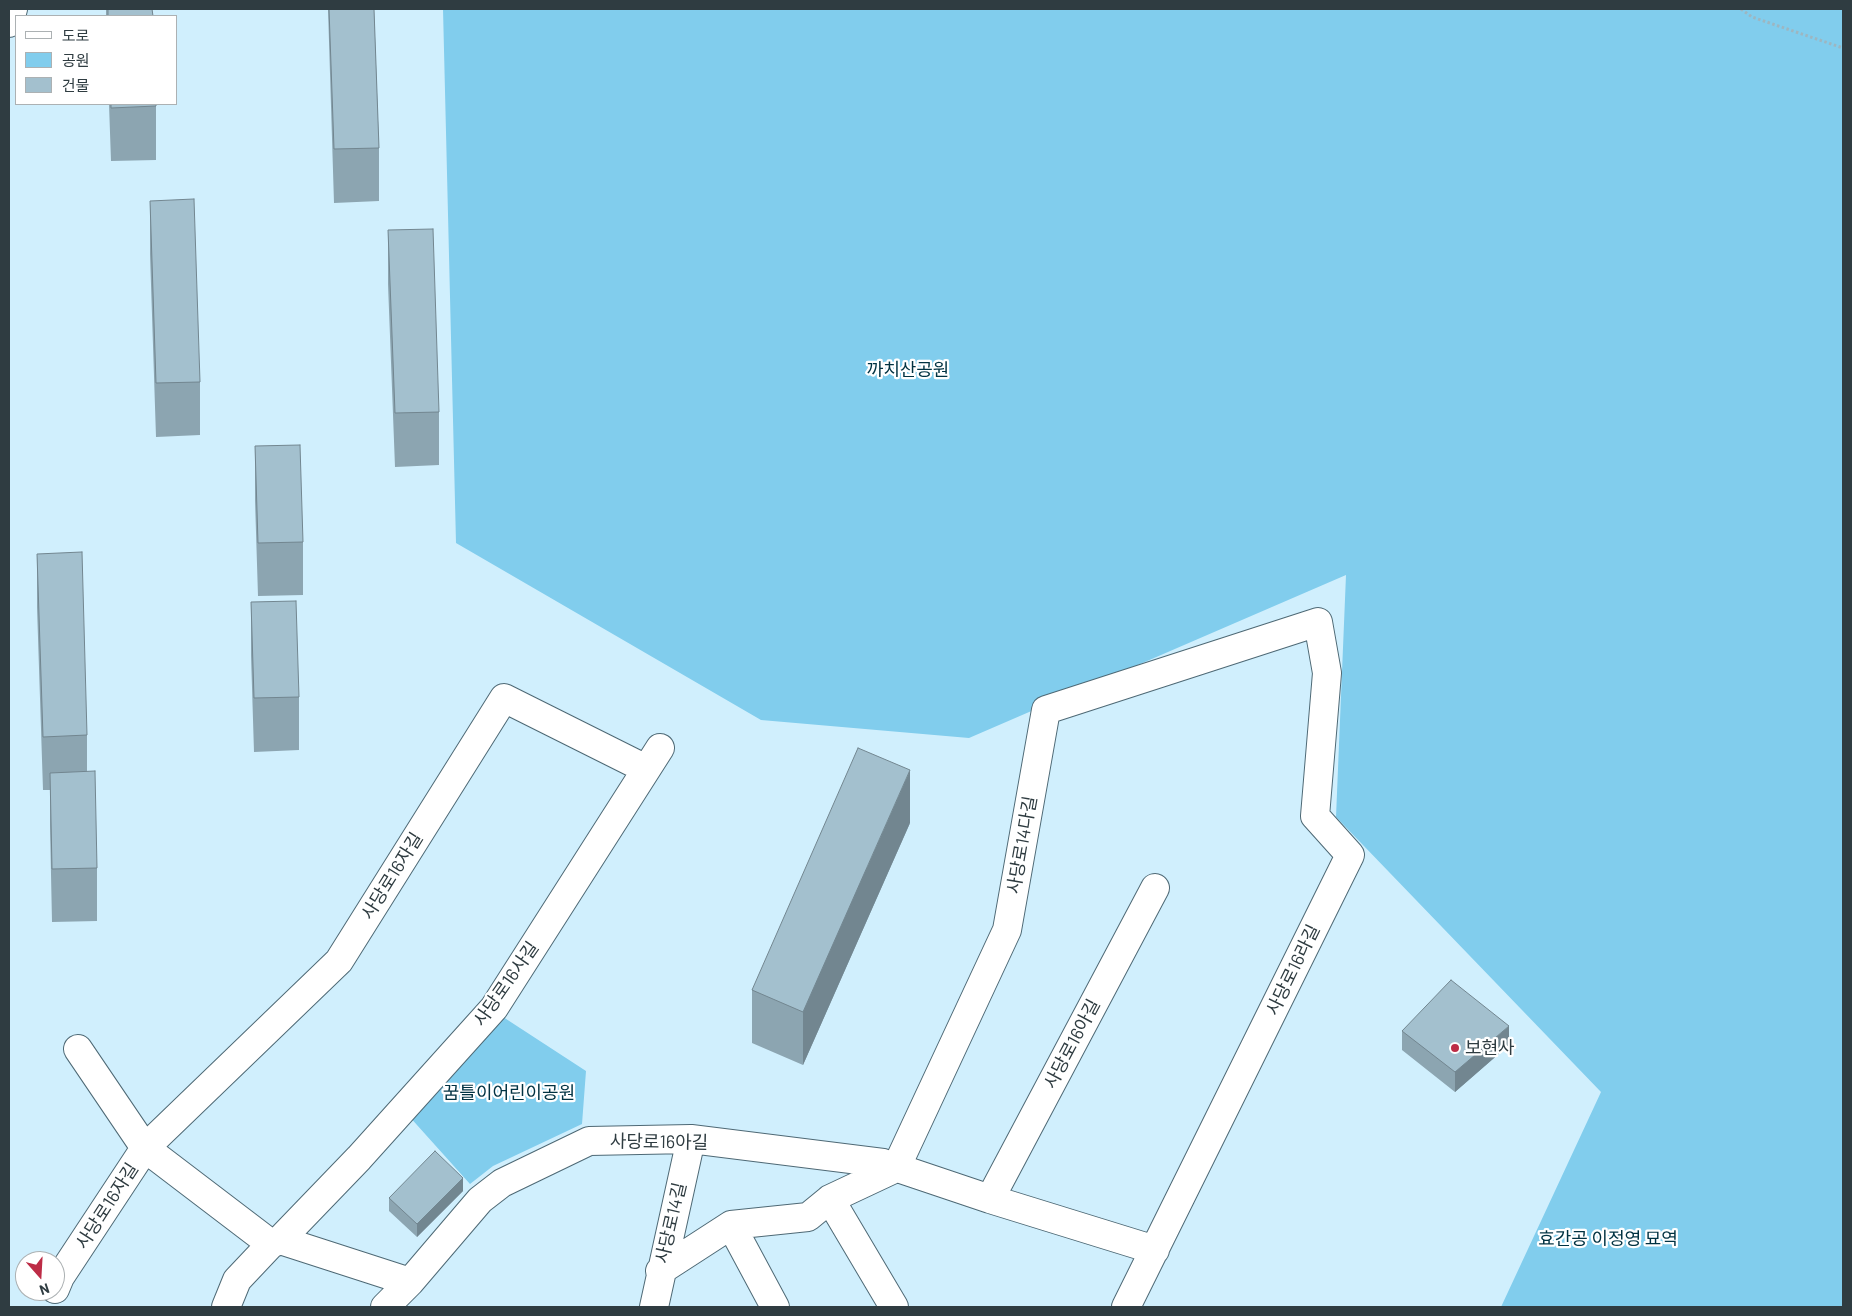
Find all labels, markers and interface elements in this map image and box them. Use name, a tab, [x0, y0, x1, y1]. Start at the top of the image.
legend	[15, 15, 178, 105]
text: 도로	[62, 26, 90, 44]
text: 공원	[62, 51, 90, 69]
text: 건물	[62, 76, 90, 94]
park label: 까치산공원	[867, 359, 949, 381]
street label: 사당로14다길	[1003, 794, 1041, 896]
street label: 사당로16자길	[357, 829, 427, 923]
street label: 사당로16라길	[1262, 921, 1324, 1019]
street label: 사당로16사길	[469, 938, 543, 1030]
street label: 사당로16아길	[1039, 996, 1105, 1092]
place label: 보현사	[1465, 1037, 1515, 1059]
marker: 보현사	[1449, 1042, 1461, 1054]
park label: 꿈틀이어린이공원	[443, 1082, 575, 1104]
street label: 사당로16아길	[610, 1130, 708, 1154]
street label: 사당로16자길	[71, 1159, 143, 1253]
street label: 사당로14길	[651, 1180, 691, 1266]
park label: 효간공 이정영 묘역	[1538, 1228, 1678, 1250]
north arrow	[15, 1251, 65, 1301]
text: N	[38, 1280, 52, 1299]

